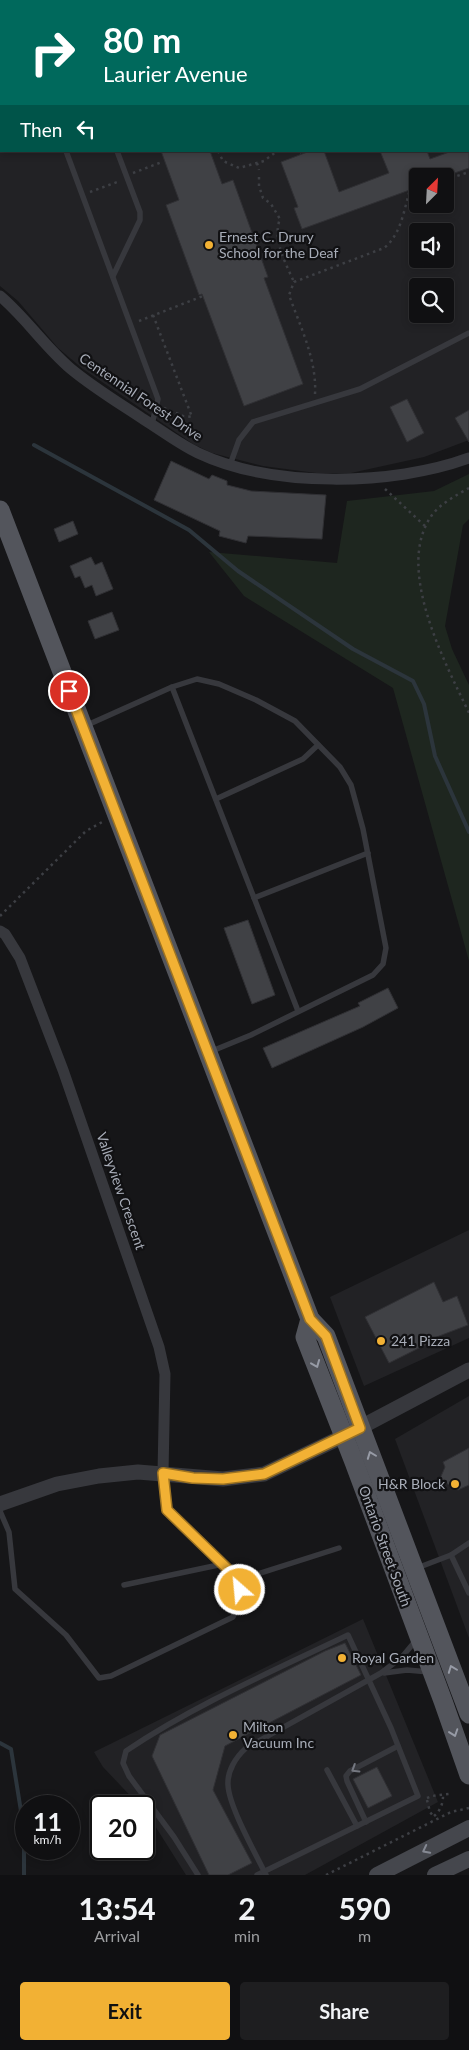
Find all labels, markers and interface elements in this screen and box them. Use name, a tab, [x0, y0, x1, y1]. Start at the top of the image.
text: 80 m	[103, 18, 181, 60]
icon: right	[20, 20, 85, 85]
text: Laurier Avenue	[103, 60, 248, 87]
icon: left	[72, 115, 100, 143]
text: Then	[20, 118, 62, 141]
north arrow	[409, 168, 454, 212]
map controls	[409, 168, 454, 323]
button: sound	[409, 223, 454, 268]
place label: Ernest C. Drury School for the Deaf	[219, 228, 338, 261]
marker: Ernest C. Drury School for the Deaf	[203, 239, 215, 251]
button: search	[409, 278, 454, 323]
street label: Centennial Forest Drive	[76, 349, 206, 444]
pin	[48, 670, 90, 712]
icon: arrive	[55, 677, 83, 705]
street label: Valleyview Crescent	[93, 1130, 150, 1252]
place label: 241 Pizza	[391, 1332, 450, 1349]
marker: 241 Pizza	[375, 1335, 387, 1347]
one-way arrow	[310, 1360, 320, 1368]
one-way arrow	[366, 1451, 377, 1460]
place label: H&R Block	[378, 1475, 446, 1492]
marker: H&R Block	[449, 1478, 461, 1490]
street label: Ontario Street South	[356, 1483, 415, 1609]
position arrow	[213, 1563, 265, 1615]
place label: Royal Garden	[352, 1649, 434, 1666]
marker: Royal Garden	[336, 1652, 348, 1664]
one-way arrow	[448, 1665, 458, 1674]
place label: Milton Vacuum Inc	[243, 1718, 314, 1751]
one-way arrow	[449, 1728, 459, 1736]
marker: Milton Vacuum Inc	[227, 1729, 239, 1741]
one-way arrow	[351, 1762, 360, 1772]
speed limit sign: 20	[90, 1795, 155, 1860]
text: 11	[33, 1806, 62, 1836]
text: km/h	[33, 1832, 62, 1847]
one-way arrow	[422, 1844, 431, 1854]
text: 13:54	[78, 1890, 156, 1926]
text: 2	[238, 1890, 256, 1926]
text: 590	[338, 1890, 391, 1926]
text: Arrival	[94, 1926, 140, 1945]
text: min	[234, 1926, 260, 1945]
text: m	[358, 1926, 371, 1945]
button: Exit	[20, 1982, 230, 2040]
button: Share	[240, 1982, 449, 2040]

